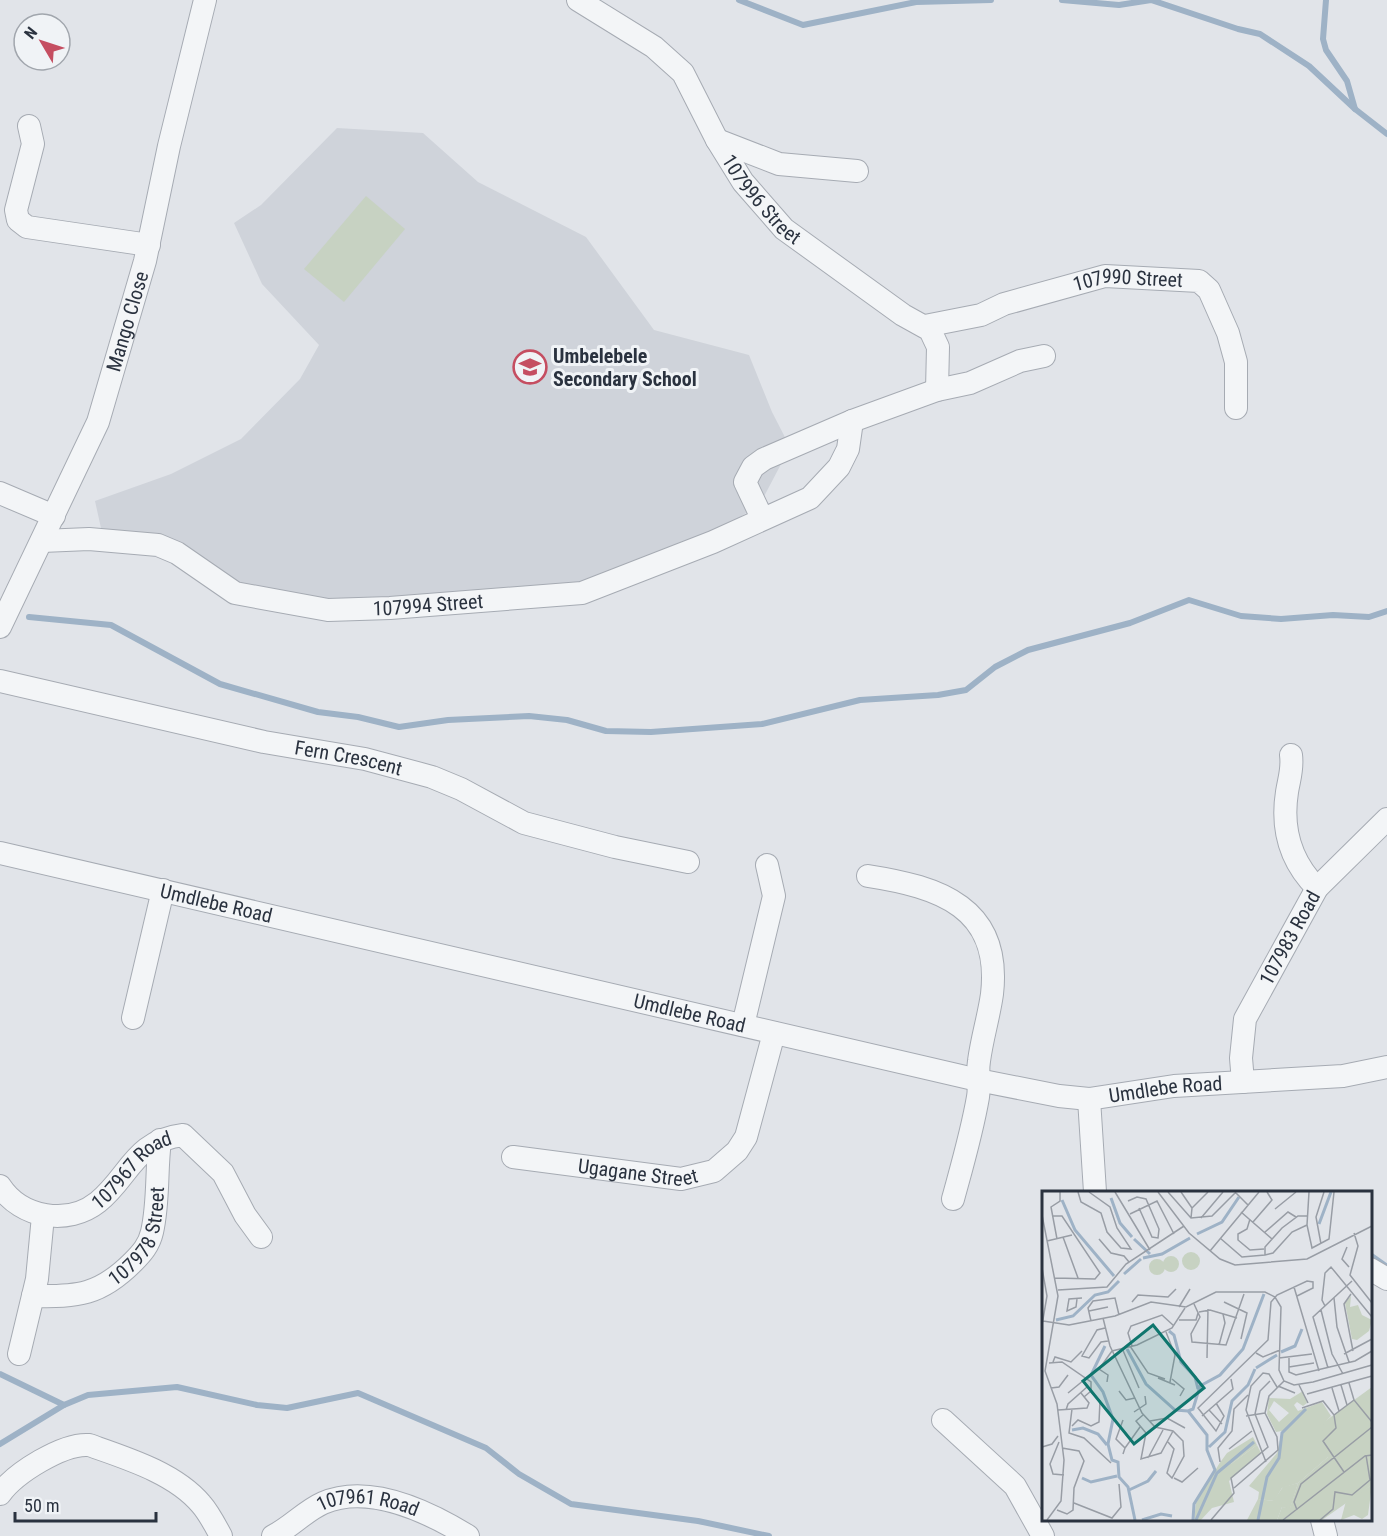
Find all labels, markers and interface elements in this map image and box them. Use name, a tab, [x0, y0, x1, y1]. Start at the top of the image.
north arrow	[12, 12, 72, 72]
text: N	[20, 23, 41, 43]
street label: 107996 Street	[717, 150, 806, 249]
street label: 107990 Street	[1070, 264, 1184, 296]
street label: Mango Close	[101, 268, 153, 374]
place label: Umbelebele Secondary School	[553, 344, 697, 391]
school or university icon: Umbelebele Secondary School	[512, 349, 548, 385]
street label: 107994 Street	[372, 589, 484, 621]
street label: Fern Crescent	[293, 735, 405, 781]
street label: Umdlebe Road	[158, 879, 275, 928]
street label: 107983 Road	[1254, 886, 1325, 989]
street label: Umdlebe Road	[631, 988, 748, 1038]
street label: Umdlebe Road	[1107, 1071, 1223, 1108]
street label: 107967 Road	[87, 1126, 174, 1215]
street label: Ugagane Street	[577, 1154, 700, 1191]
street label: 107978 Street	[104, 1186, 169, 1291]
inset map	[1042, 1191, 1372, 1521]
street label: 107961 Road	[312, 1484, 423, 1521]
scale bar	[15, 1485, 156, 1523]
text: 50 m	[24, 1495, 59, 1516]

